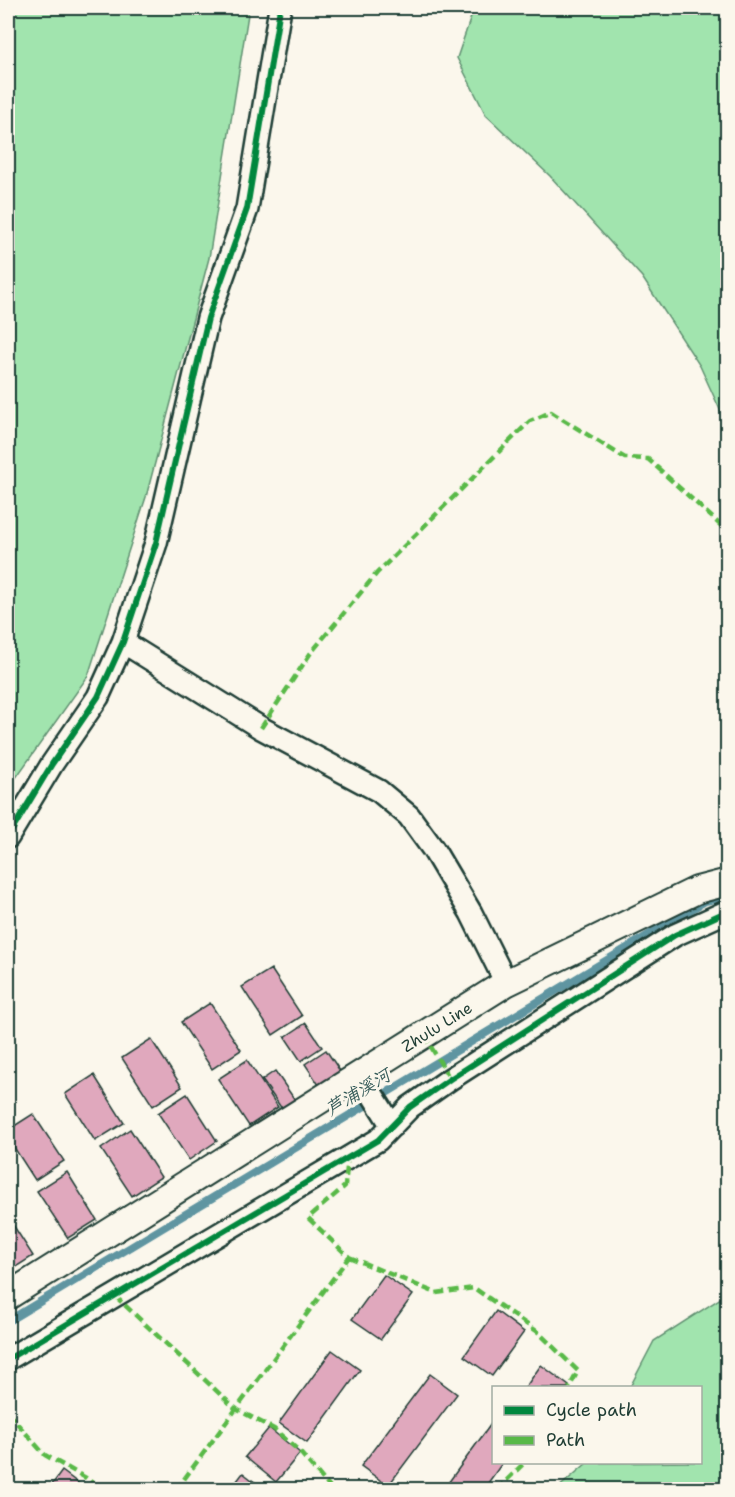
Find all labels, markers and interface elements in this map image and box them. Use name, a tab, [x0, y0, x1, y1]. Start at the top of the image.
street label: Zhulu Line	[398, 997, 476, 1057]
water label: 芦浦溪河	[321, 1062, 398, 1121]
legend	[492, 1386, 702, 1464]
text: Cycle path	[546, 1398, 637, 1422]
text: Path	[546, 1428, 585, 1452]

